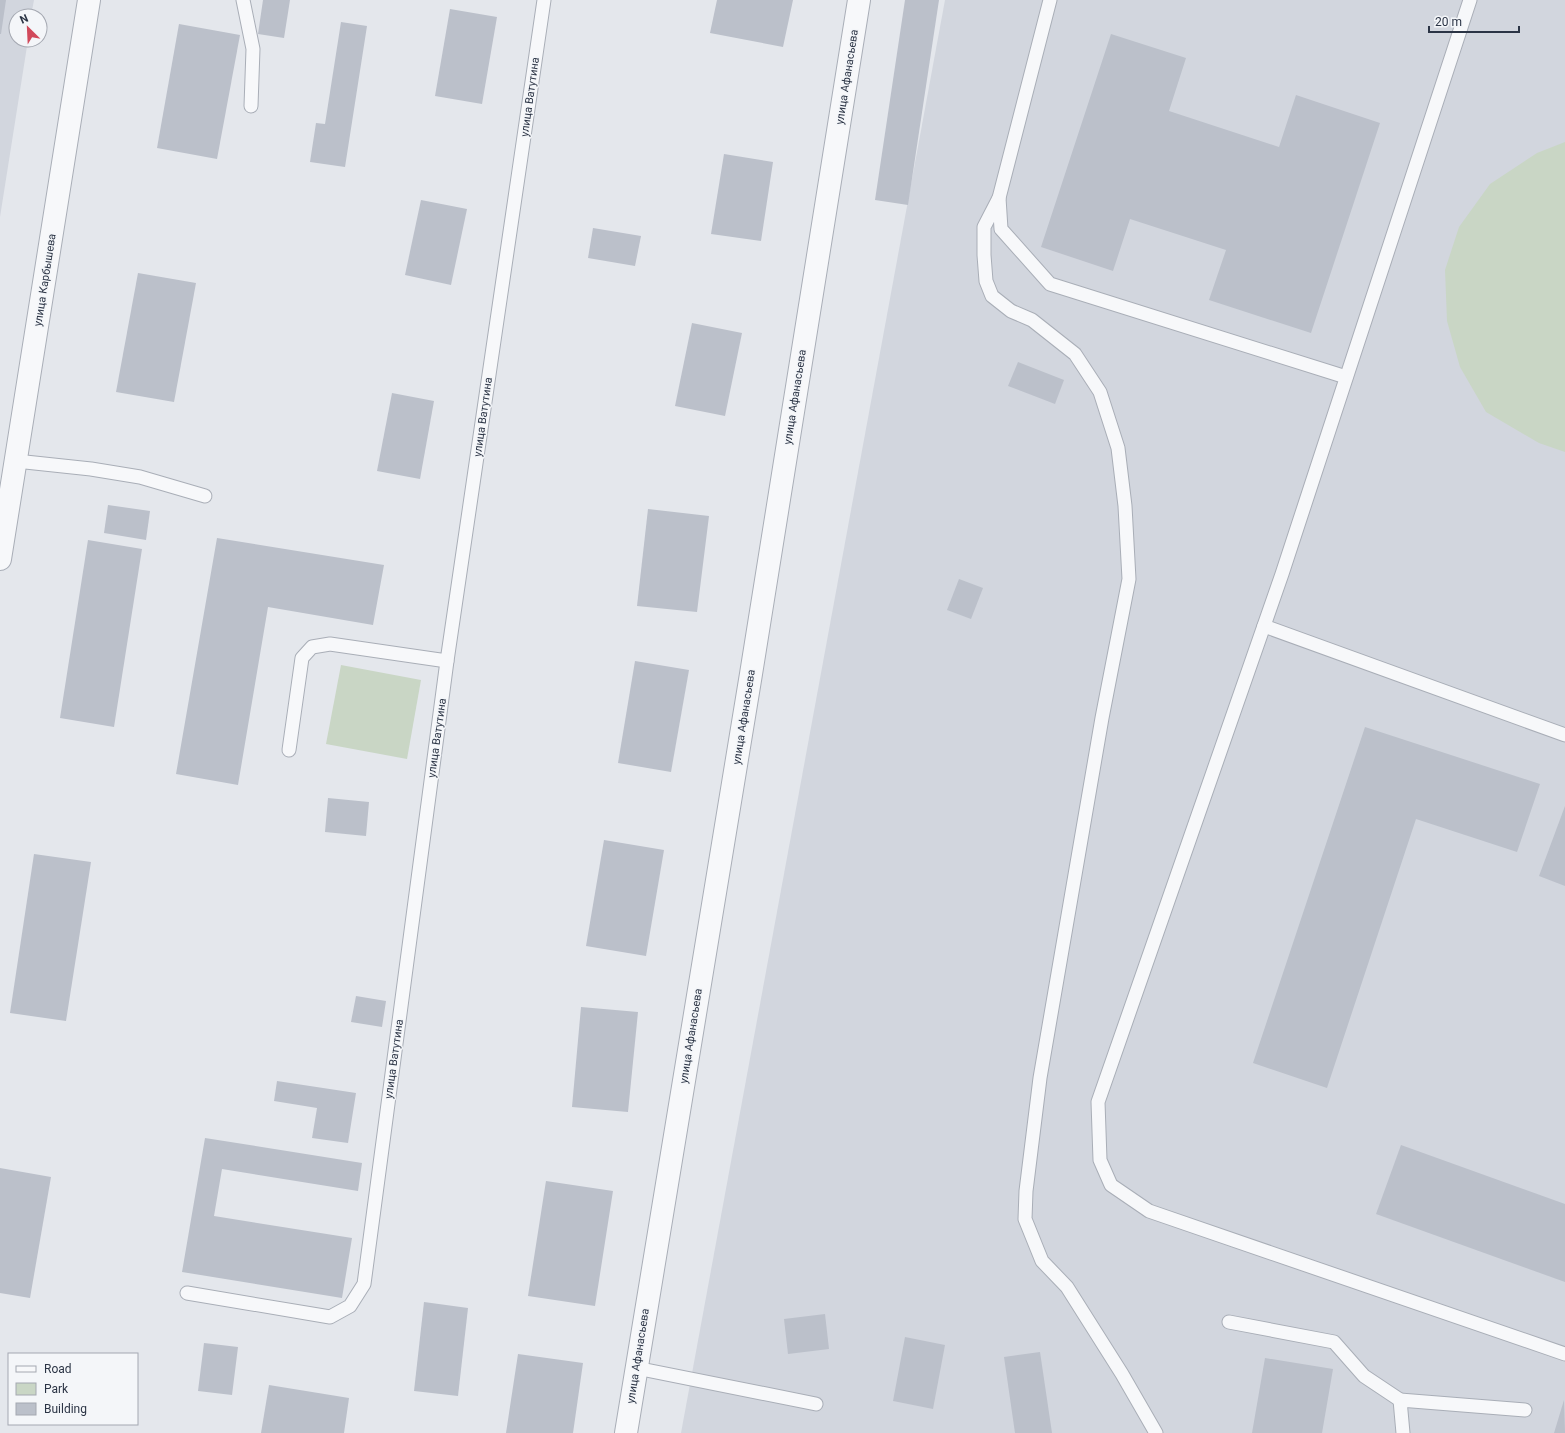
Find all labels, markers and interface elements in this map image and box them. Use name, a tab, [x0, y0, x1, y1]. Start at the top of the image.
north arrow	[8, 8, 48, 48]
scale bar	[1429, 8, 1519, 34]
text: N	[18, 12, 31, 27]
text: 20 m	[1435, 15, 1462, 29]
street label: улица Афанасьева	[833, 28, 861, 126]
street label: улица Ватутина	[518, 56, 542, 138]
street label: улица Карбышева	[31, 233, 59, 327]
street label: улица Афанасьева	[781, 348, 809, 446]
street label: улица Ватутина	[471, 376, 495, 458]
street label: улица Афанасьева	[730, 668, 758, 766]
street label: улица Ватутина	[425, 697, 449, 779]
street label: улица Афанасьева	[677, 987, 705, 1085]
street label: улица Ватутина	[382, 1018, 406, 1100]
street label: улица Афанасьева	[624, 1307, 652, 1405]
legend	[8, 1353, 138, 1425]
text: Road	[44, 1362, 72, 1376]
text: Park	[44, 1382, 69, 1396]
text: Building	[44, 1402, 87, 1416]

